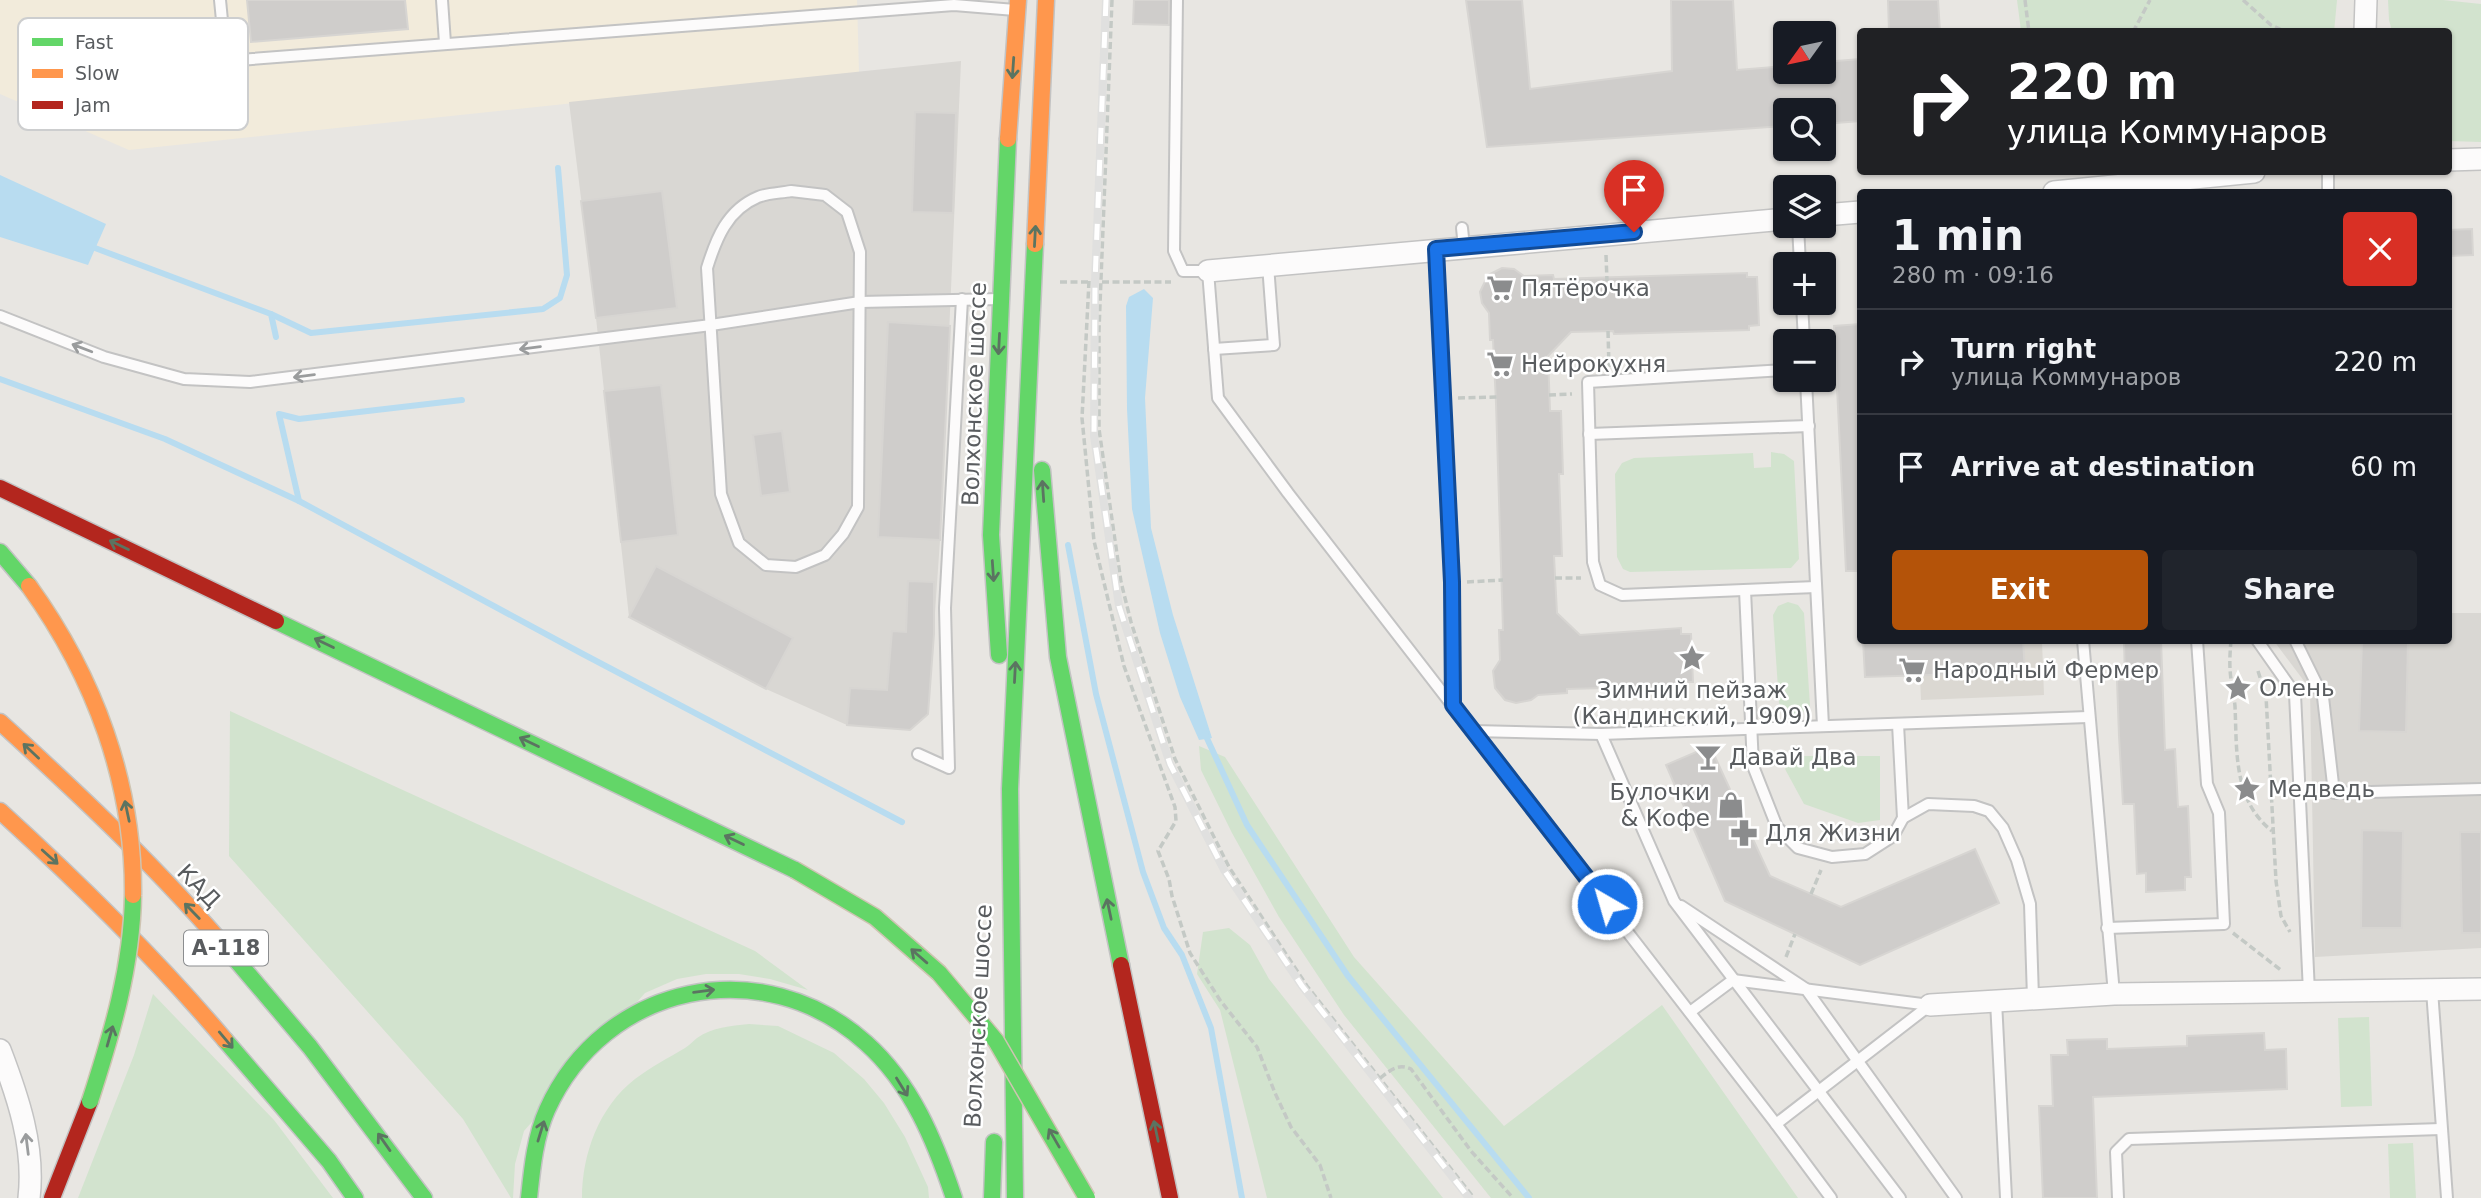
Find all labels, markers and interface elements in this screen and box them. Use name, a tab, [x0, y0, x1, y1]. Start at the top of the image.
legend	[18, 18, 248, 130]
north arrow	[1773, 21, 1836, 84]
map controls	[1773, 21, 1836, 392]
text: Fast	[75, 31, 113, 53]
text: 220 m	[2007, 54, 2177, 111]
one-way arrow	[1006, 56, 1019, 79]
icon: right	[1892, 56, 1983, 147]
text: Slow	[75, 62, 120, 84]
text: Jam	[74, 94, 111, 116]
button: search	[1773, 98, 1836, 161]
text: улица Коммунаров	[2007, 113, 2328, 151]
pin	[1604, 160, 1664, 232]
icon: arrive	[1615, 171, 1653, 209]
button: layers	[1773, 175, 1836, 238]
text: 1 min	[1892, 211, 2024, 260]
button: close	[2343, 212, 2417, 286]
one-way arrow	[1029, 225, 1042, 247]
button: +	[1773, 252, 1836, 315]
text: 280 m · 09:16	[1892, 262, 2054, 288]
supermarket icon: Пятёрочка	[1485, 273, 1515, 303]
place label: Пятёрочка	[1521, 275, 1650, 301]
street label: Волхонское шоссе	[957, 282, 991, 506]
button: −	[1773, 329, 1836, 392]
one-way arrow	[992, 332, 1005, 355]
text: Turn right	[1951, 334, 2096, 364]
one-way arrow	[71, 341, 93, 353]
one-way arrow	[519, 341, 542, 354]
icon: right	[1892, 343, 1930, 381]
text: 220 m	[2334, 347, 2417, 377]
supermarket icon: Нейрокухня	[1485, 349, 1515, 379]
place label: Нейрокухня	[1521, 351, 1666, 377]
text: улица Коммунаров	[1951, 364, 2181, 390]
one-way arrow	[293, 369, 316, 382]
icon: arrive	[1892, 448, 1930, 486]
text: Arrive at destination	[1951, 452, 2255, 482]
text: 60 m	[2350, 452, 2417, 482]
one-way arrow	[1036, 480, 1049, 503]
one-way arrow	[109, 537, 130, 551]
button: Exit	[1892, 550, 2148, 630]
button: Share	[2162, 550, 2417, 630]
one-way arrow	[987, 560, 1000, 583]
one-way arrow	[314, 636, 335, 649]
place icon: Зимний пейзаж (Кандинский, 1909)	[1677, 643, 1707, 673]
supermarket icon: Народный Фермер	[1897, 655, 1927, 685]
place label: Народный Фермер	[1933, 657, 2159, 683]
one-way arrow	[1009, 661, 1022, 684]
place icon: Олень	[2223, 673, 2253, 703]
place label: Олень	[2259, 675, 2335, 701]
place label: Зимний пейзаж (Кандинский, 1909)	[1573, 677, 1811, 729]
one-way arrow	[519, 734, 540, 748]
one-way arrow	[23, 742, 40, 759]
bar icon: Давай Два	[1693, 742, 1723, 772]
place label: Давай Два	[1729, 744, 1857, 770]
place icon: Медведь	[2232, 774, 2262, 804]
place label: Медведь	[2268, 776, 2375, 802]
place label: Булочки & Кофе	[1609, 779, 1710, 831]
shop icon: Булочки & Кофе	[1716, 790, 1746, 820]
one-way arrow	[119, 801, 132, 823]
pharmacy icon: Для Жизни	[1729, 818, 1759, 848]
place label: Для Жизни	[1765, 820, 1901, 846]
one-way arrow	[724, 833, 745, 847]
one-way arrow	[41, 848, 59, 864]
street label: КАД	[172, 859, 226, 913]
position arrow	[1570, 867, 1644, 941]
one-way arrow	[1101, 898, 1115, 921]
one-way arrow	[183, 903, 200, 920]
street label: Волхонское шоссе	[959, 904, 997, 1128]
road number: А-118	[184, 930, 268, 965]
one-way arrow	[911, 948, 929, 964]
one-way arrow	[692, 985, 715, 998]
one-way arrow	[105, 1026, 118, 1048]
one-way arrow	[218, 1030, 234, 1048]
one-way arrow	[896, 1077, 910, 1097]
one-way arrow	[535, 1120, 548, 1142]
one-way arrow	[1149, 1120, 1163, 1143]
one-way arrow	[1047, 1129, 1061, 1149]
one-way arrow	[20, 1133, 33, 1156]
one-way arrow	[377, 1133, 391, 1152]

